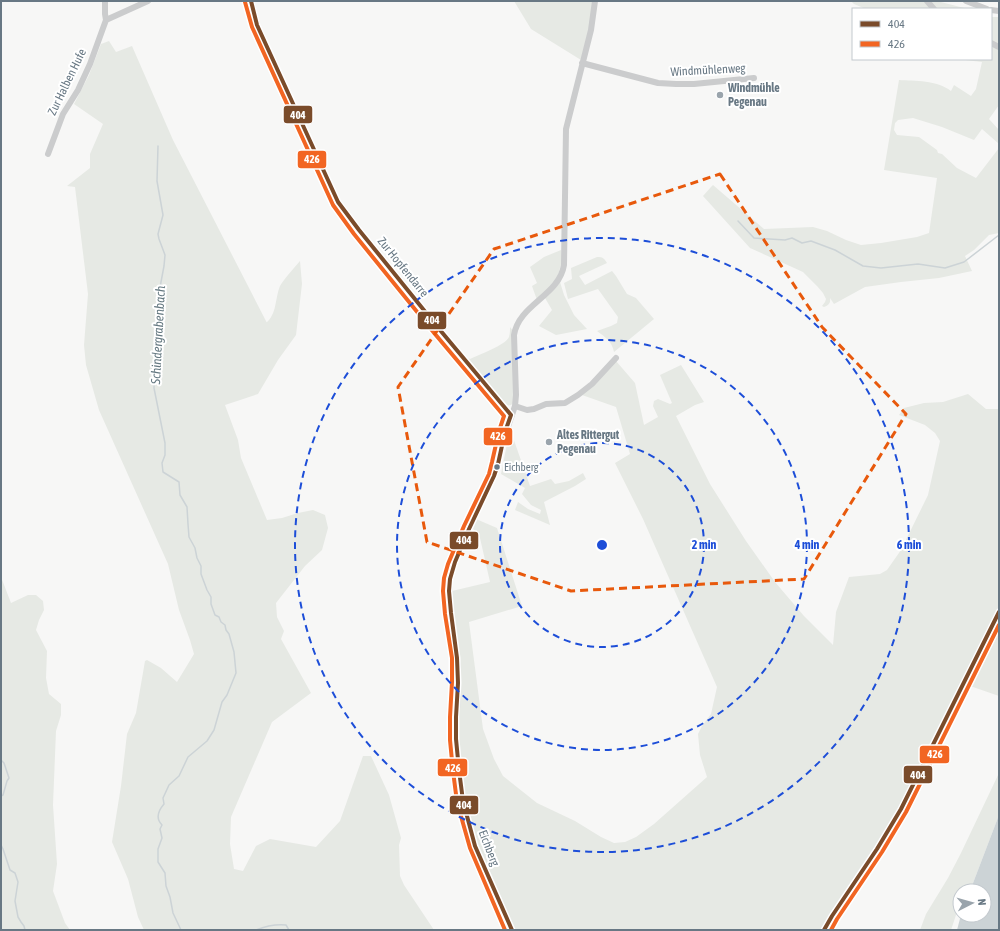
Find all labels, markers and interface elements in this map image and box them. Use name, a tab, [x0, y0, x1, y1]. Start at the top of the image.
legend	[852, 8, 992, 60]
text: 404	[888, 17, 905, 31]
text: 426	[888, 37, 905, 51]
street label: Zur Halben Hufe	[45, 46, 89, 118]
street label: Windmühlenweg	[670, 61, 747, 79]
place label: Windmühle Pegenau	[727, 81, 780, 109]
marker: Windmühle Pegenau	[715, 90, 725, 100]
line badge: 404	[283, 105, 313, 124]
text: 404	[289, 109, 306, 121]
line badge: 426	[297, 150, 327, 169]
text: 426	[303, 153, 320, 165]
street label: Zur Hopfendarre	[375, 234, 431, 300]
water label: Schindergrabenbach	[148, 285, 168, 386]
line badge: 404	[417, 311, 447, 330]
text: 404	[423, 314, 440, 326]
line badge: 426	[483, 427, 513, 446]
place label: Altes Rittergut Pegenau	[556, 428, 620, 456]
text: 426	[489, 430, 506, 442]
marker: Altes Rittergut Pegenau	[544, 437, 554, 447]
place label: Eichberg	[504, 461, 539, 473]
marker: Eichberg	[492, 462, 502, 472]
line badge: 404	[449, 531, 479, 550]
text: 404	[455, 534, 472, 546]
centre of rings	[595, 538, 609, 552]
text: 2 min	[692, 538, 716, 552]
text: 4 min	[794, 538, 819, 552]
text: 6 min	[897, 538, 921, 552]
line badge: 426	[919, 745, 950, 764]
text: 426	[926, 748, 943, 760]
line badge: 426	[437, 758, 468, 777]
text: 426	[444, 762, 461, 774]
line badge: 404	[903, 765, 933, 784]
text: 404	[909, 769, 926, 781]
line badge: 404	[449, 795, 479, 815]
text: 404	[455, 799, 472, 811]
street label: Eichberg	[476, 828, 503, 869]
north arrow	[952, 883, 992, 923]
text: N	[976, 898, 988, 906]

